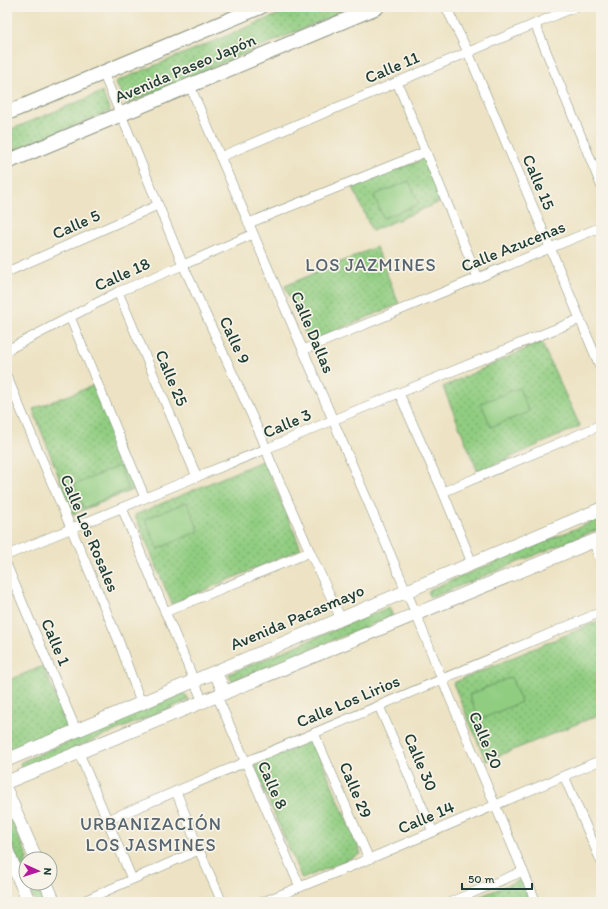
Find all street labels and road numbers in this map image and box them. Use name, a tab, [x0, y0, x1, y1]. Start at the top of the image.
street label: Avenida Paseo Japón	[111, 29, 259, 107]
street label: Calle 11	[362, 47, 422, 87]
street label: Calle 15	[518, 151, 560, 213]
street label: Calle 5	[49, 205, 103, 243]
street label: Calle Azucenas	[458, 216, 568, 276]
street label: Calle 18	[91, 253, 153, 295]
street label: Calle Dallas	[287, 288, 339, 376]
street label: Calle 9	[215, 313, 255, 367]
street label: Calle 25	[151, 347, 193, 409]
street label: Calle 3	[260, 404, 314, 442]
street label: Calle Los Rosales	[56, 471, 124, 595]
street label: Avenida Pacasmayo	[227, 580, 367, 654]
street label: Calle 1	[37, 615, 75, 669]
street label: Calle Los Lirios	[293, 670, 403, 732]
street label: Calle 20	[465, 708, 507, 772]
street label: Calle 30	[400, 730, 442, 794]
street label: Calle 8	[254, 758, 292, 812]
street label: Calle 29	[335, 759, 377, 821]
street label: Calle 14	[395, 796, 457, 838]

